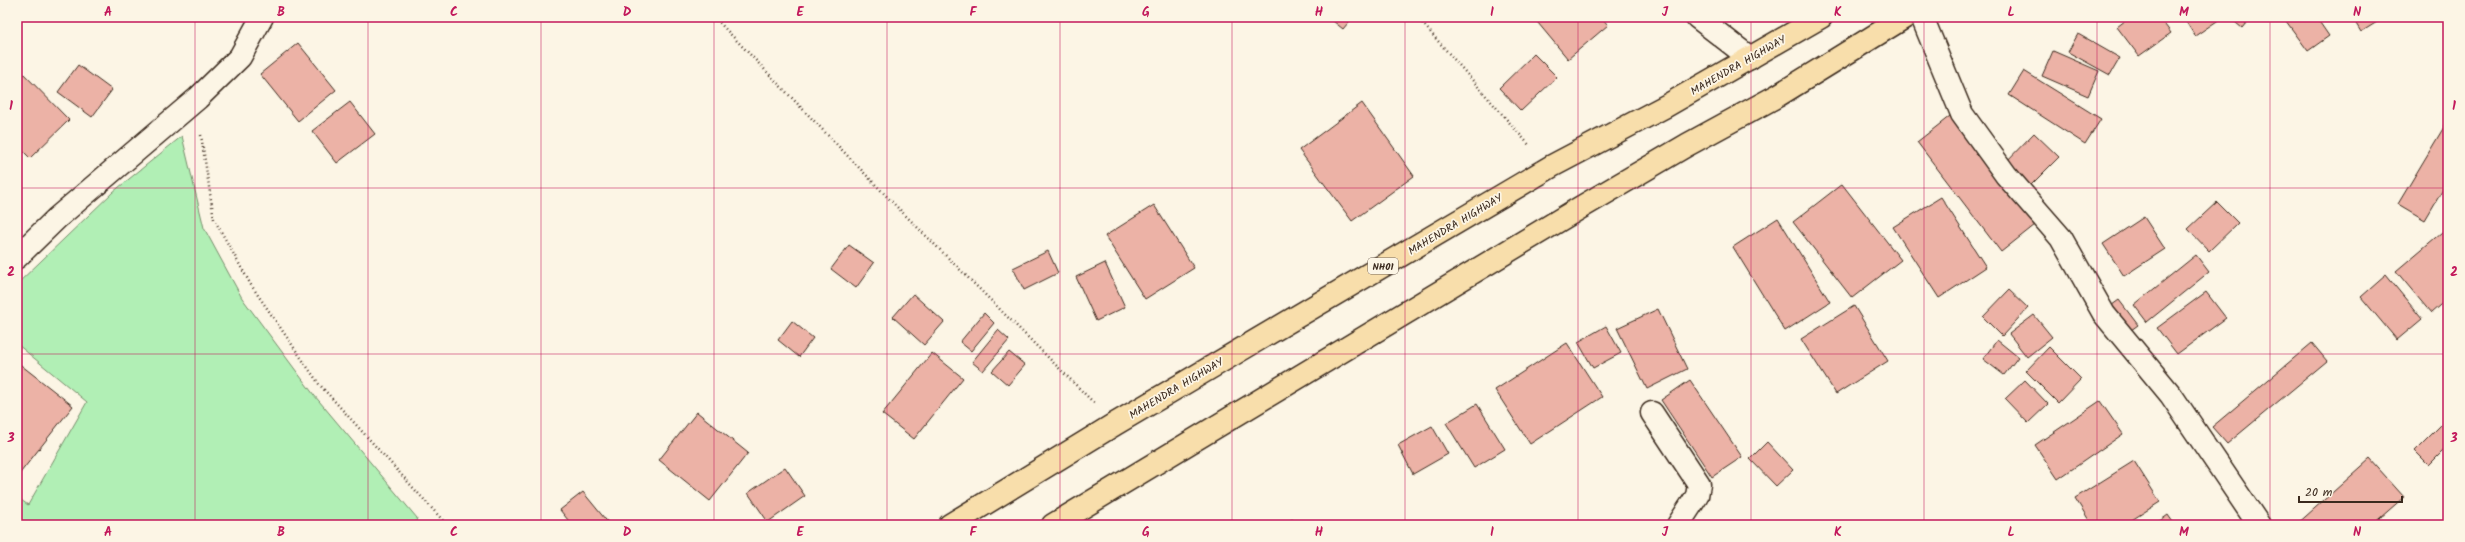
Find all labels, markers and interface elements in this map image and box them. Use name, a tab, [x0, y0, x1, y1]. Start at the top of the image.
text: A	[104, 2, 112, 23]
text: B	[277, 2, 285, 23]
text: C	[450, 2, 458, 23]
text: D	[623, 2, 632, 23]
text: E	[796, 2, 804, 23]
text: F	[969, 2, 977, 23]
text: G	[1142, 2, 1150, 23]
text: H	[1315, 2, 1324, 23]
text: I	[1490, 2, 1494, 23]
text: J	[1662, 2, 1669, 23]
text: K	[1834, 2, 1842, 23]
text: L	[2007, 2, 2015, 23]
text: M	[2179, 2, 2189, 23]
text: N	[2353, 2, 2362, 23]
street label: MAHENDRA HIGHWAY	[1687, 31, 1790, 101]
text: 1	[9, 96, 13, 117]
text: 1	[2452, 96, 2456, 117]
street label: MAHENDRA HIGHWAY	[1405, 189, 1507, 260]
road number: NH01	[1368, 258, 1398, 274]
text: 2	[7, 262, 15, 283]
text: 2	[2450, 262, 2458, 283]
street label: MAHENDRA HIGHWAY	[1126, 353, 1228, 424]
text: 3	[6, 428, 15, 449]
text: 3	[2449, 428, 2458, 449]
scale bar	[2299, 478, 2402, 504]
text: 20 m	[2305, 483, 2333, 502]
text: A	[104, 522, 112, 542]
text: B	[277, 522, 285, 542]
text: C	[450, 522, 458, 542]
text: D	[623, 522, 632, 542]
text: E	[796, 522, 804, 542]
text: F	[969, 522, 977, 542]
text: G	[1142, 522, 1150, 542]
text: H	[1315, 522, 1324, 542]
text: I	[1490, 522, 1494, 542]
text: J	[1662, 522, 1669, 542]
text: K	[1834, 522, 1842, 542]
text: L	[2007, 522, 2015, 542]
text: M	[2179, 522, 2189, 542]
text: N	[2353, 522, 2362, 542]

